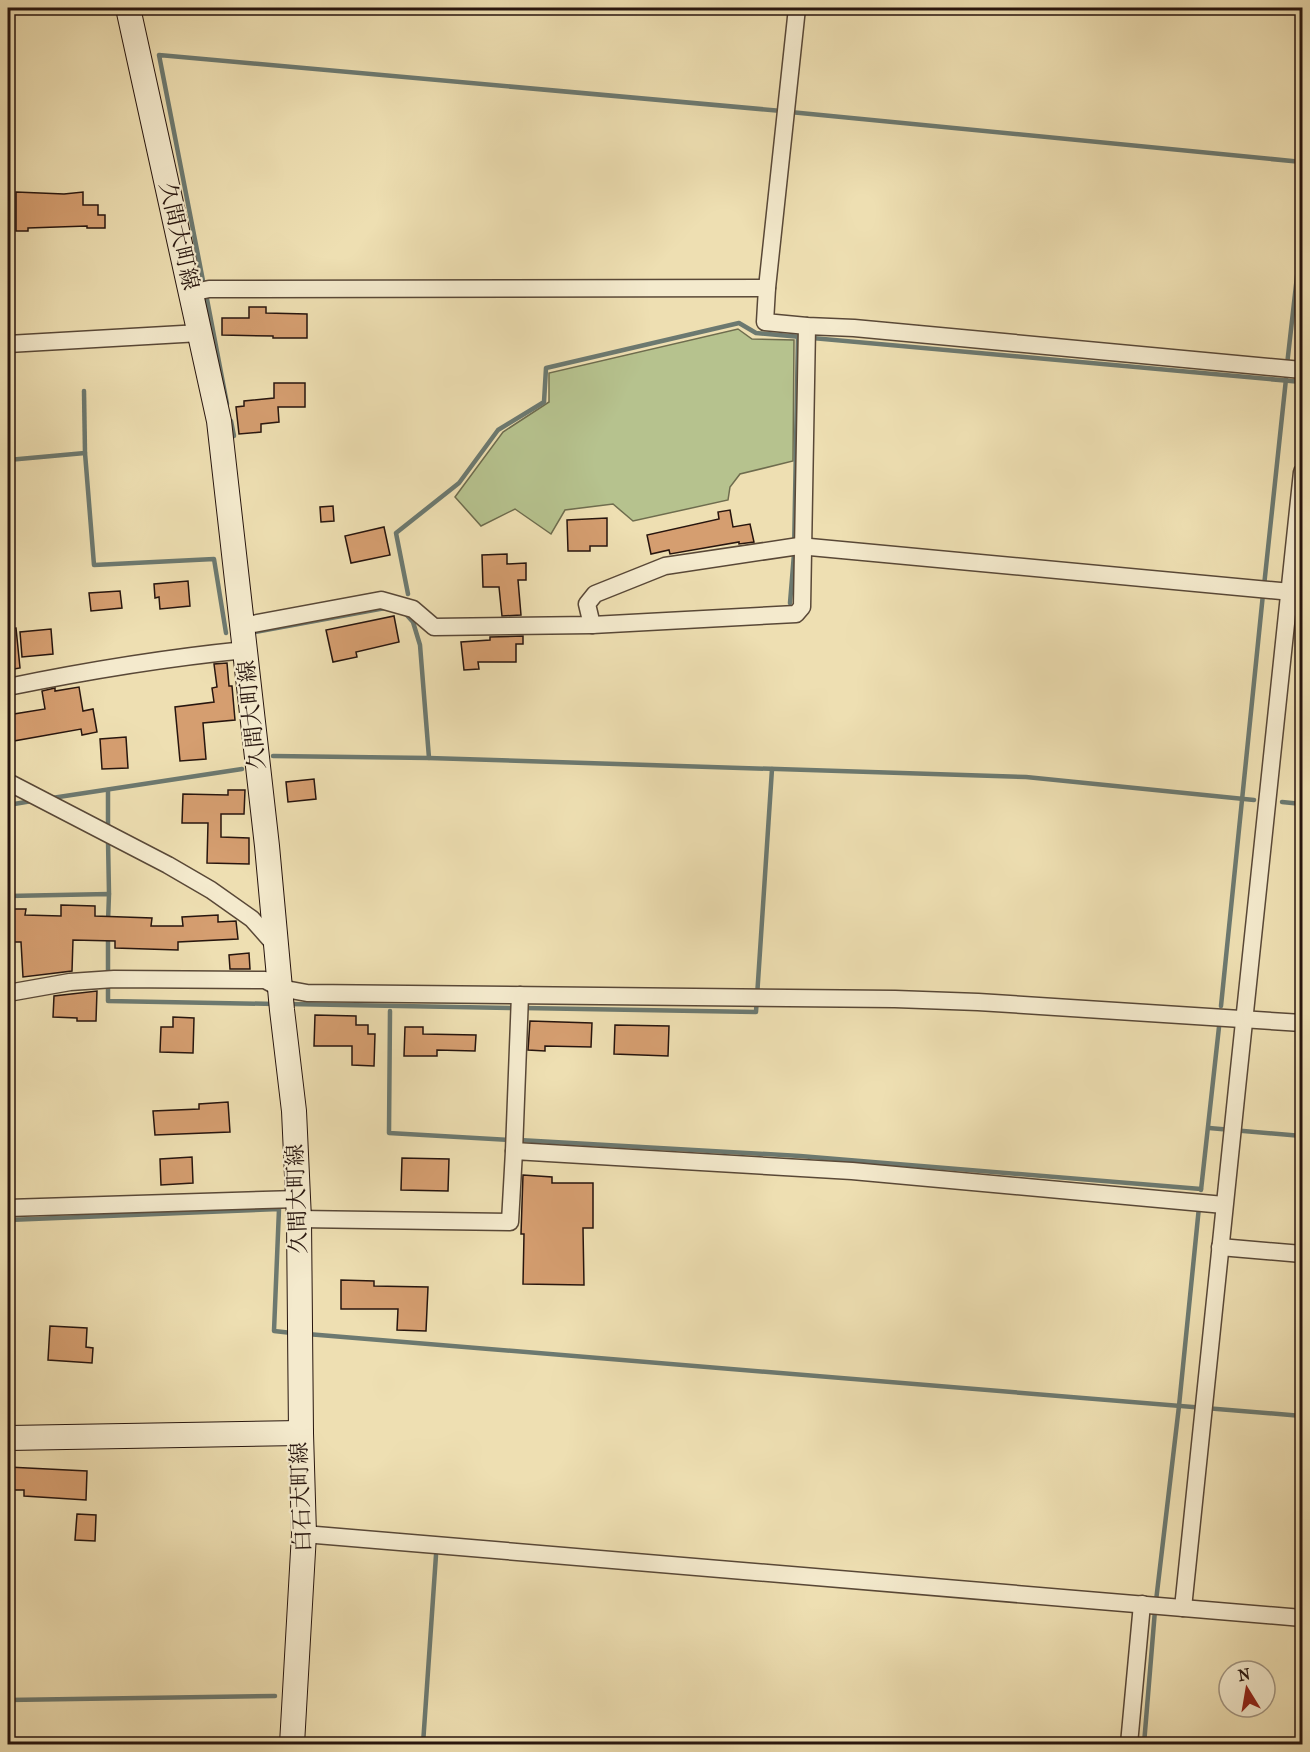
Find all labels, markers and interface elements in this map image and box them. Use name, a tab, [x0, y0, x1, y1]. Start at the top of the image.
street label: 久間大町線	[154, 179, 204, 293]
street label: 久間大町線	[233, 659, 271, 771]
street label: 久間大町線	[282, 1144, 312, 1254]
street label: 白石大町線	[286, 1442, 316, 1552]
north arrow	[1217, 1659, 1277, 1719]
text: N	[1236, 1664, 1253, 1685]

